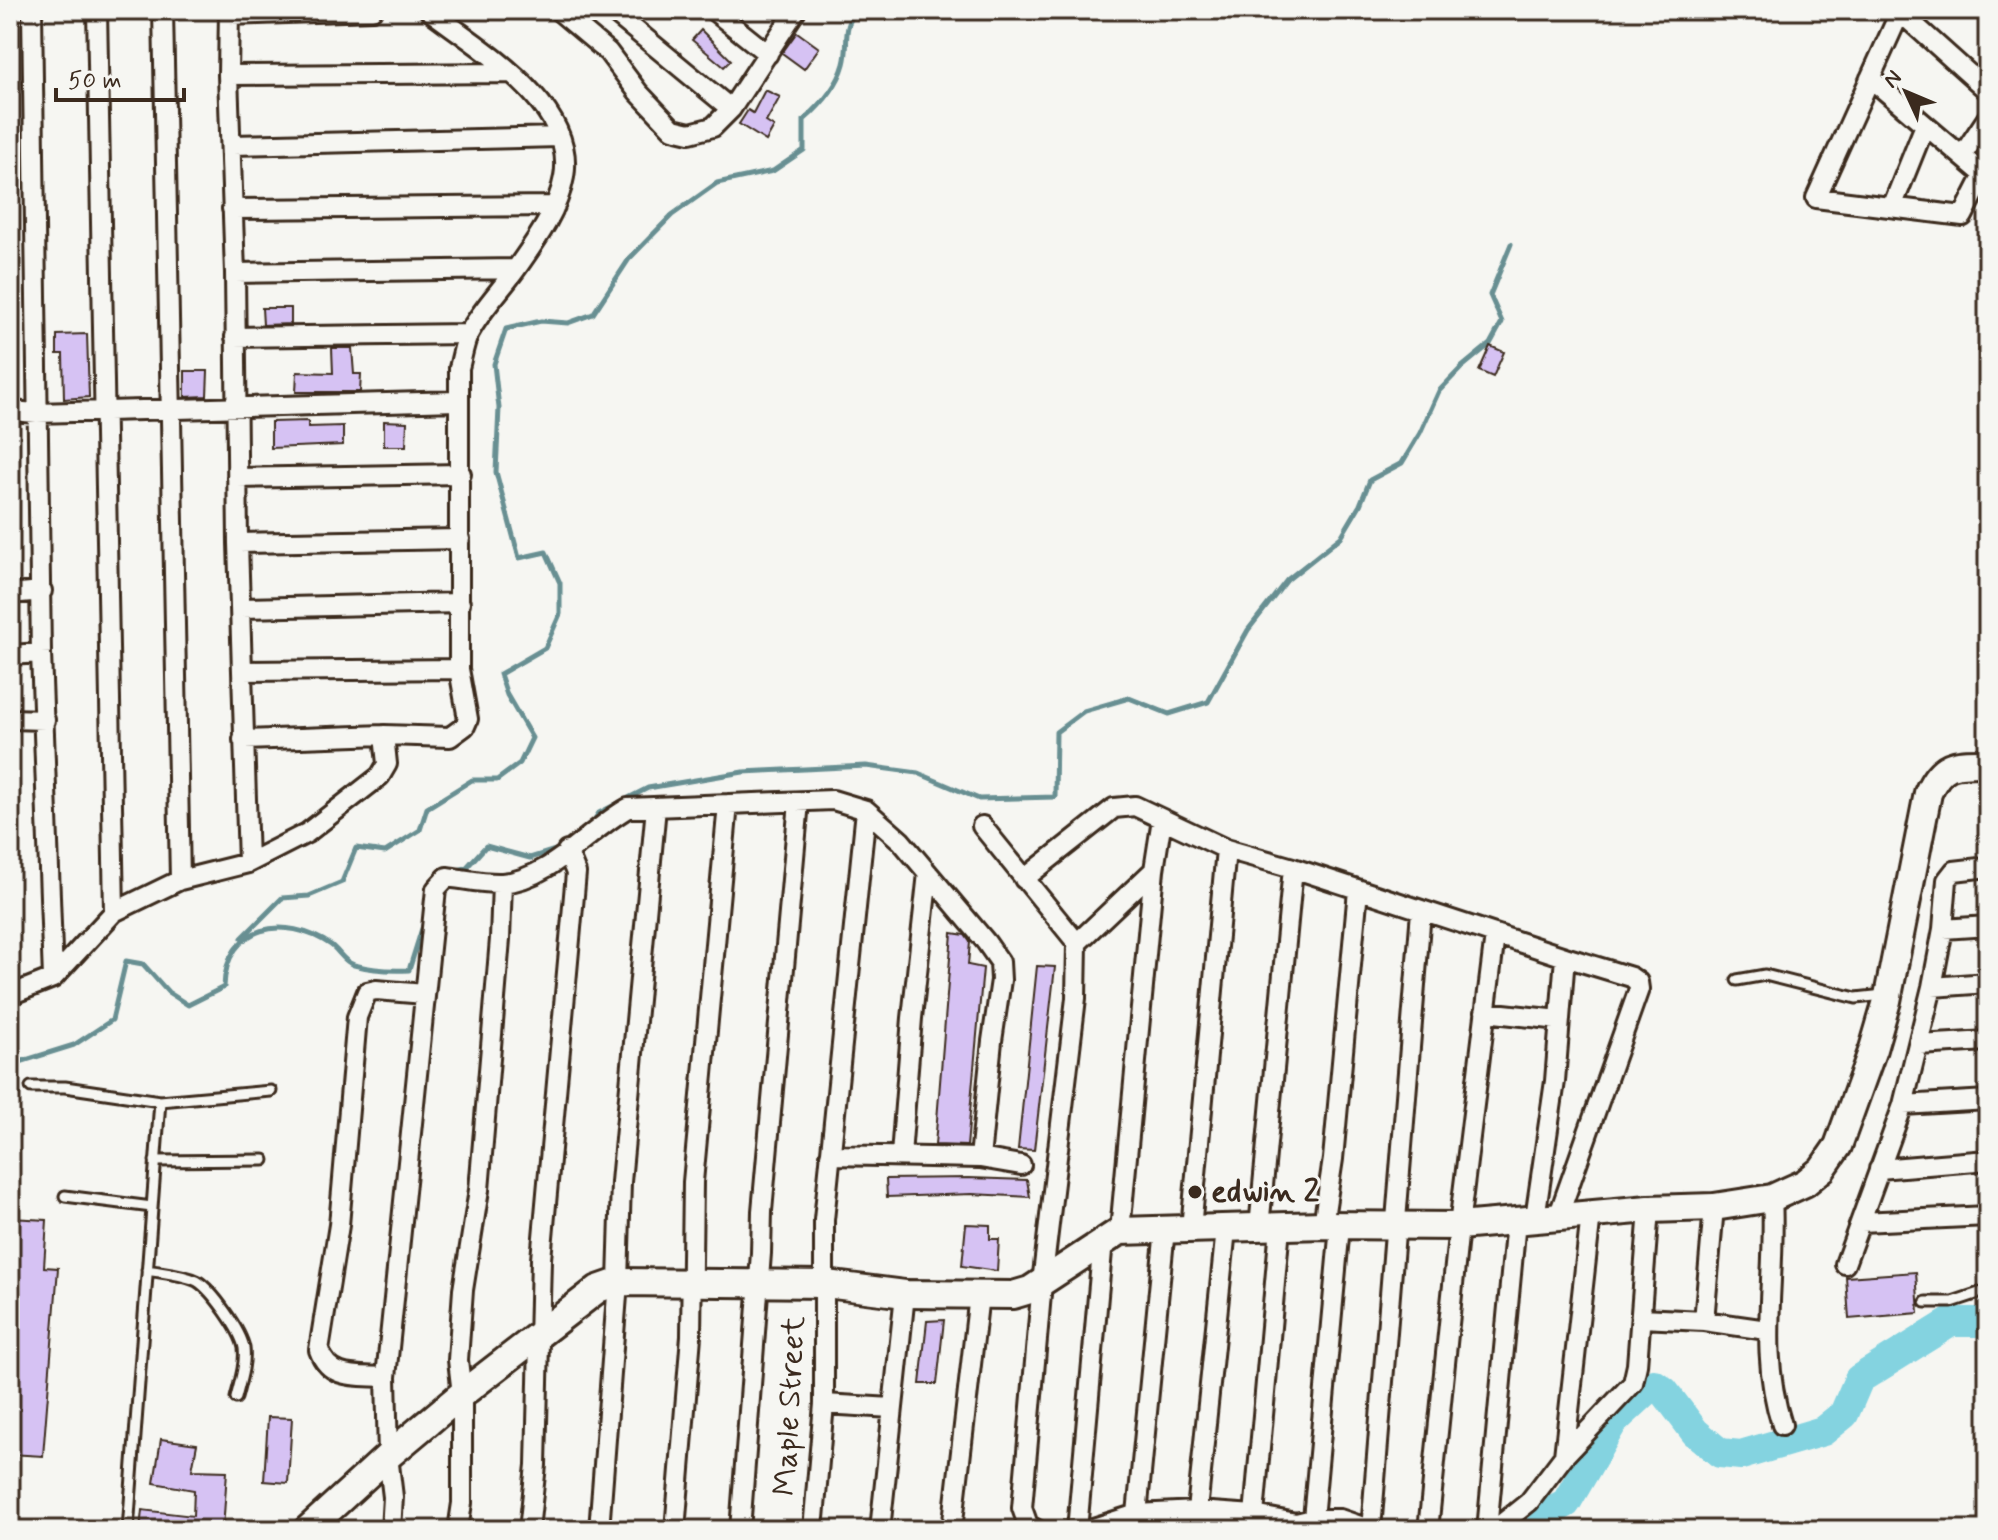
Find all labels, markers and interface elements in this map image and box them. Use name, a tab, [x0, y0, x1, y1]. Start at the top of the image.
scale bar	[56, 52, 184, 102]
north arrow	[1866, 52, 1946, 132]
text: N	[1878, 64, 1908, 94]
text: 50 m	[68, 66, 122, 97]
place label: edwin 2	[1211, 1171, 1319, 1213]
marker: edwin 2	[1186, 1183, 1204, 1201]
street label: Maple Street	[764, 1315, 816, 1497]

